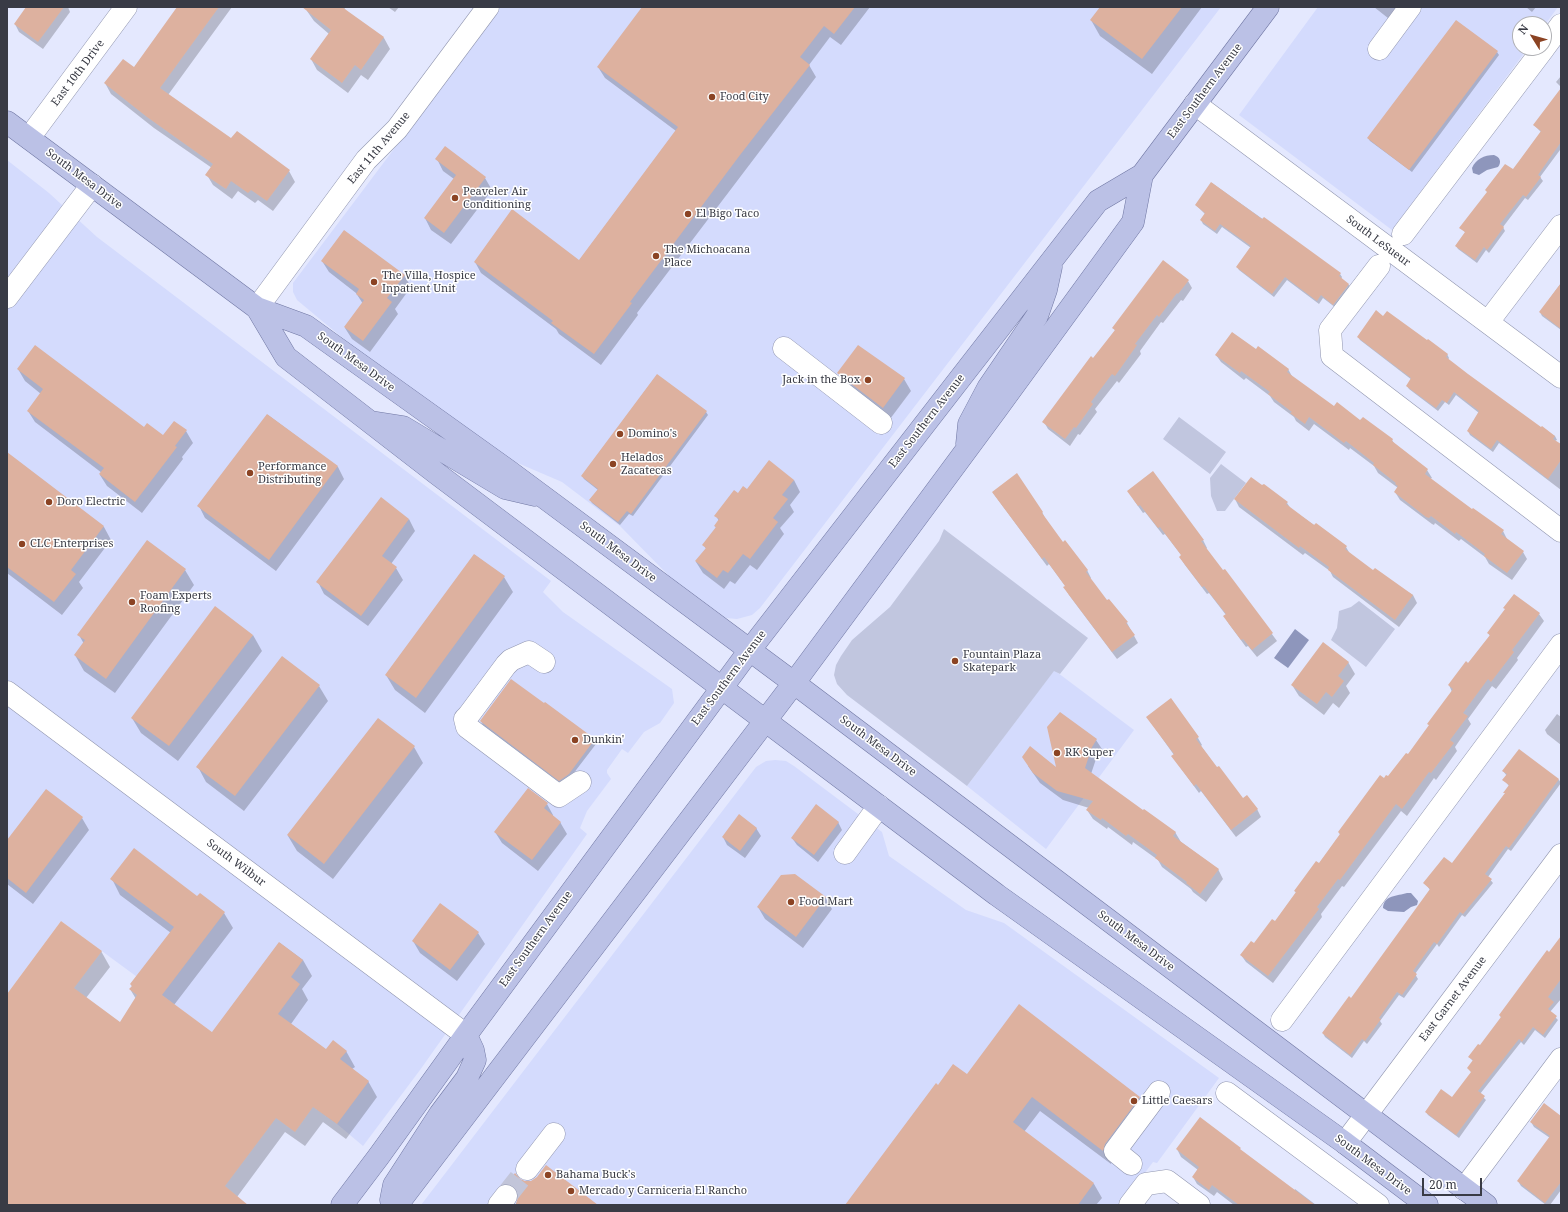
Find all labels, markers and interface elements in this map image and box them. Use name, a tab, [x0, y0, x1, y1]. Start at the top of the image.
north arrow	[1512, 16, 1552, 56]
text: N	[1514, 21, 1531, 37]
street label: East 10th Drive	[49, 37, 107, 109]
street label: East Southern Avenue	[1165, 41, 1245, 141]
place label: Food City	[720, 90, 769, 104]
marker: Food City	[707, 92, 717, 102]
street label: East 11th Avenue	[345, 109, 413, 187]
street label: South Mesa Drive	[43, 146, 125, 212]
place label: Peaveler Air Conditioning	[463, 185, 531, 211]
marker: Peaveler Air Conditioning	[450, 193, 460, 203]
place label: El Bigo Taco	[696, 207, 759, 221]
marker: El Bigo Taco	[683, 209, 693, 219]
street label: South LeSueur	[1343, 213, 1413, 269]
place label: The Michoacana Place	[664, 243, 750, 269]
marker: The Michoacana Place	[651, 251, 661, 261]
place label: The Villa, Hospice Inpatient Unit	[382, 269, 476, 295]
marker: The Villa, Hospice Inpatient Unit	[369, 277, 379, 287]
street label: South Mesa Drive	[315, 330, 397, 394]
street label: East Southern Avenue	[886, 372, 968, 470]
place label: Jack in the Box	[782, 373, 860, 387]
marker: Jack in the Box	[863, 375, 873, 385]
place label: Domino's	[628, 427, 677, 441]
marker: Domino's	[615, 429, 625, 439]
place label: Helados Zacatecas	[621, 451, 672, 477]
marker: Helados Zacatecas	[608, 459, 618, 469]
place label: Performance Distributing	[258, 460, 326, 486]
marker: Performance Distributing	[245, 468, 255, 478]
place label: Doro Electric	[57, 495, 125, 509]
marker: Doro Electric	[44, 497, 54, 507]
street label: South Mesa Drive	[577, 519, 659, 585]
place label: CLC Enterprises	[30, 537, 113, 551]
marker: CLC Enterprises	[17, 539, 27, 549]
place label: Foam Experts Roofing	[140, 589, 212, 615]
marker: Foam Experts Roofing	[127, 597, 137, 607]
street label: East Southern Avenue	[689, 628, 769, 728]
place label: Fountain Plaza Skatepark	[963, 648, 1041, 674]
marker: Fountain Plaza Skatepark	[950, 656, 960, 666]
street label: South Mesa Drive	[837, 713, 919, 779]
place label: Dunkin'	[583, 733, 624, 747]
marker: Dunkin'	[570, 735, 580, 745]
place label: RK Super	[1065, 746, 1114, 760]
marker: RK Super	[1052, 748, 1062, 758]
street label: South Wilbur	[204, 837, 268, 889]
street label: East Southern Avenue	[497, 889, 575, 989]
place label: Food Mart	[799, 895, 853, 909]
marker: Food Mart	[786, 897, 796, 907]
street label: South Mesa Drive	[1095, 908, 1177, 974]
street label: East Garnet Avenue	[1417, 954, 1489, 1044]
place label: Little Caesars	[1142, 1094, 1212, 1108]
marker: Little Caesars	[1129, 1096, 1139, 1106]
street label: South Mesa Drive	[1332, 1132, 1414, 1198]
place label: Bahama Buck's	[556, 1168, 635, 1182]
marker: Bahama Buck's	[543, 1170, 553, 1180]
scale bar	[1424, 1170, 1484, 1196]
text: 20 m	[1429, 1176, 1457, 1193]
place label: Mercado y Carniceria El Rancho	[579, 1184, 747, 1198]
marker: Mercado y Carniceria El Rancho	[566, 1186, 576, 1196]

